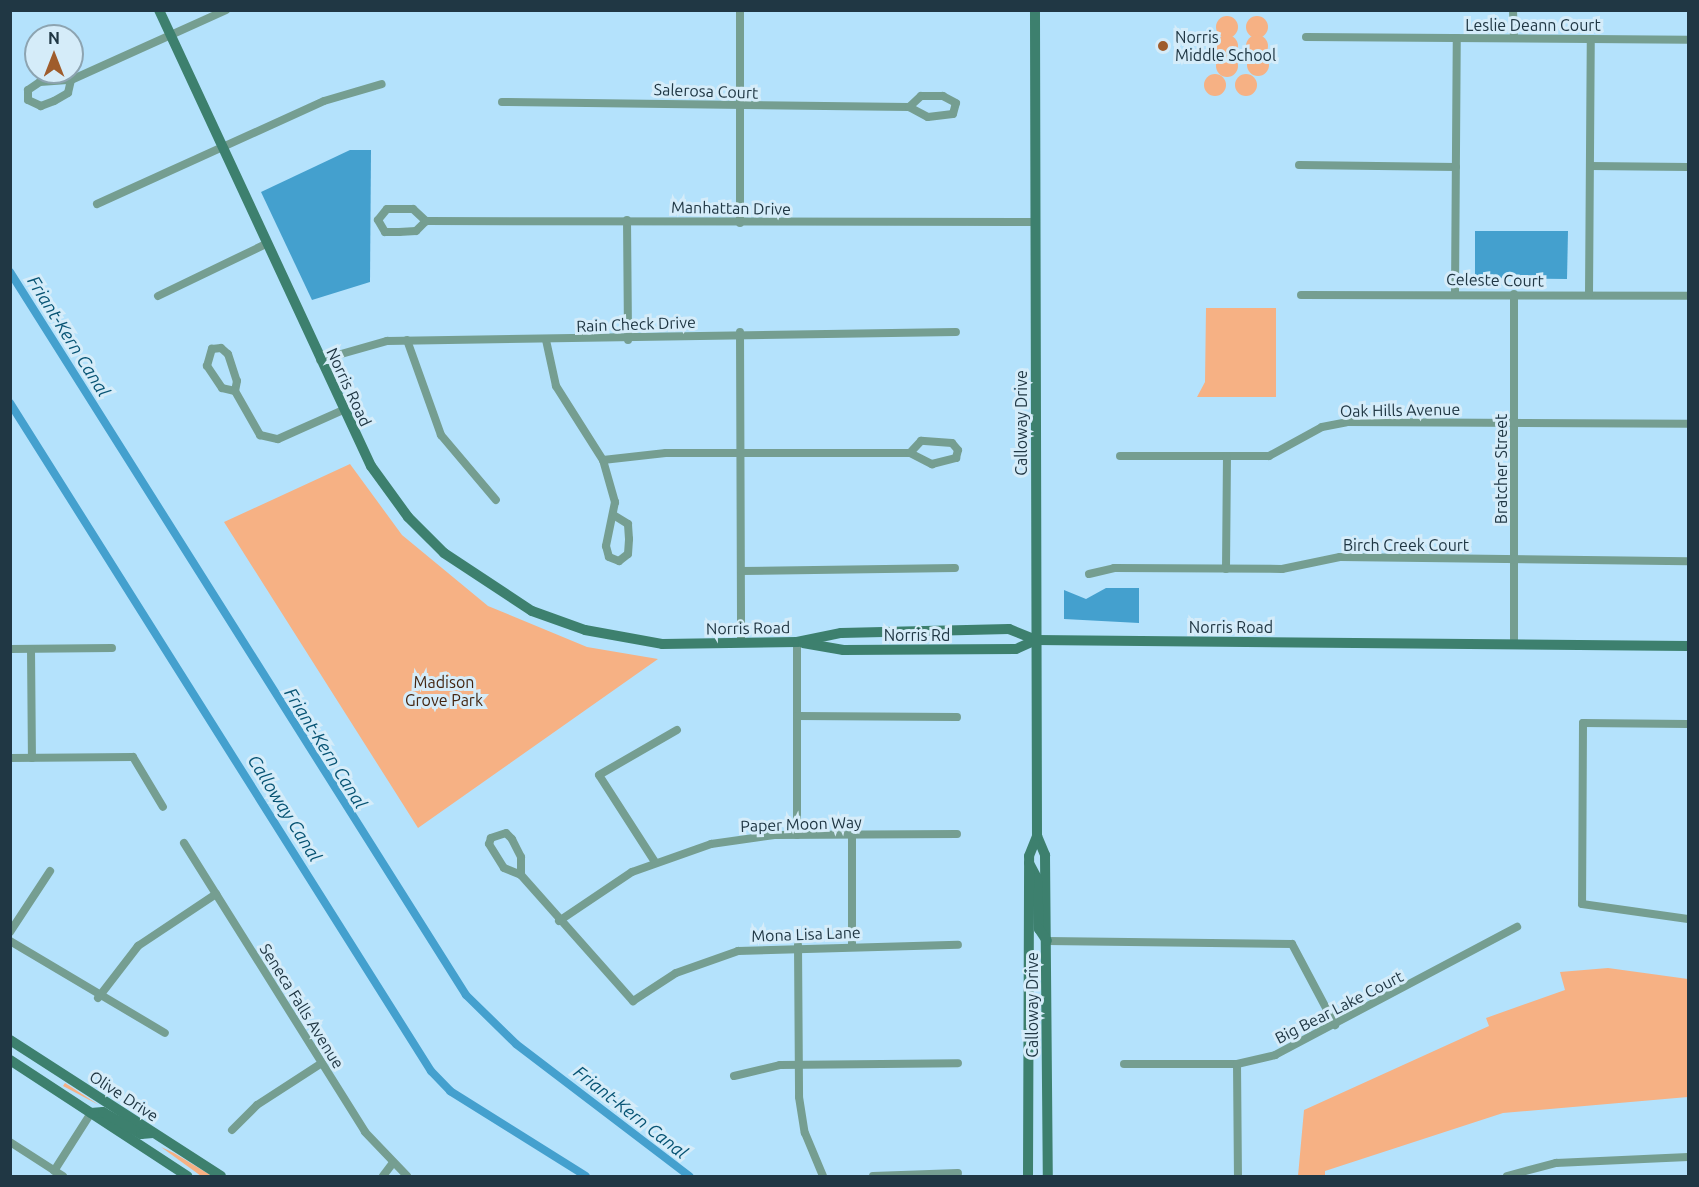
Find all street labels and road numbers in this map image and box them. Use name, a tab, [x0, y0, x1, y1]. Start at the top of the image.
street label: Leslie Deann Court	[1465, 15, 1601, 35]
street label: Salerosa Court	[653, 80, 759, 102]
street label: Manhattan Drive	[671, 197, 791, 219]
street label: Celeste Court	[1446, 270, 1544, 290]
street label: Rain Check Drive	[576, 312, 696, 336]
street label: Norris Road	[322, 345, 376, 429]
street label: Calloway Drive	[1011, 370, 1031, 476]
street label: Oak Hills Avenue	[1340, 399, 1460, 421]
street label: Bratcher Street	[1491, 414, 1511, 524]
street label: Birch Creek Court	[1343, 535, 1469, 555]
street label: Norris Road	[1189, 617, 1273, 637]
street label: Norris Road	[706, 618, 790, 638]
street label: Norris Rd	[884, 625, 950, 645]
street label: Paper Moon Way	[740, 812, 862, 836]
street label: Mona Lisa Lane	[751, 922, 861, 946]
street label: Seneca Falls Avenue	[256, 940, 348, 1072]
street label: Calloway Drive	[1022, 952, 1042, 1058]
street label: Big Bear Lake Court	[1272, 966, 1406, 1048]
street label: Olive Drive	[86, 1067, 162, 1125]

